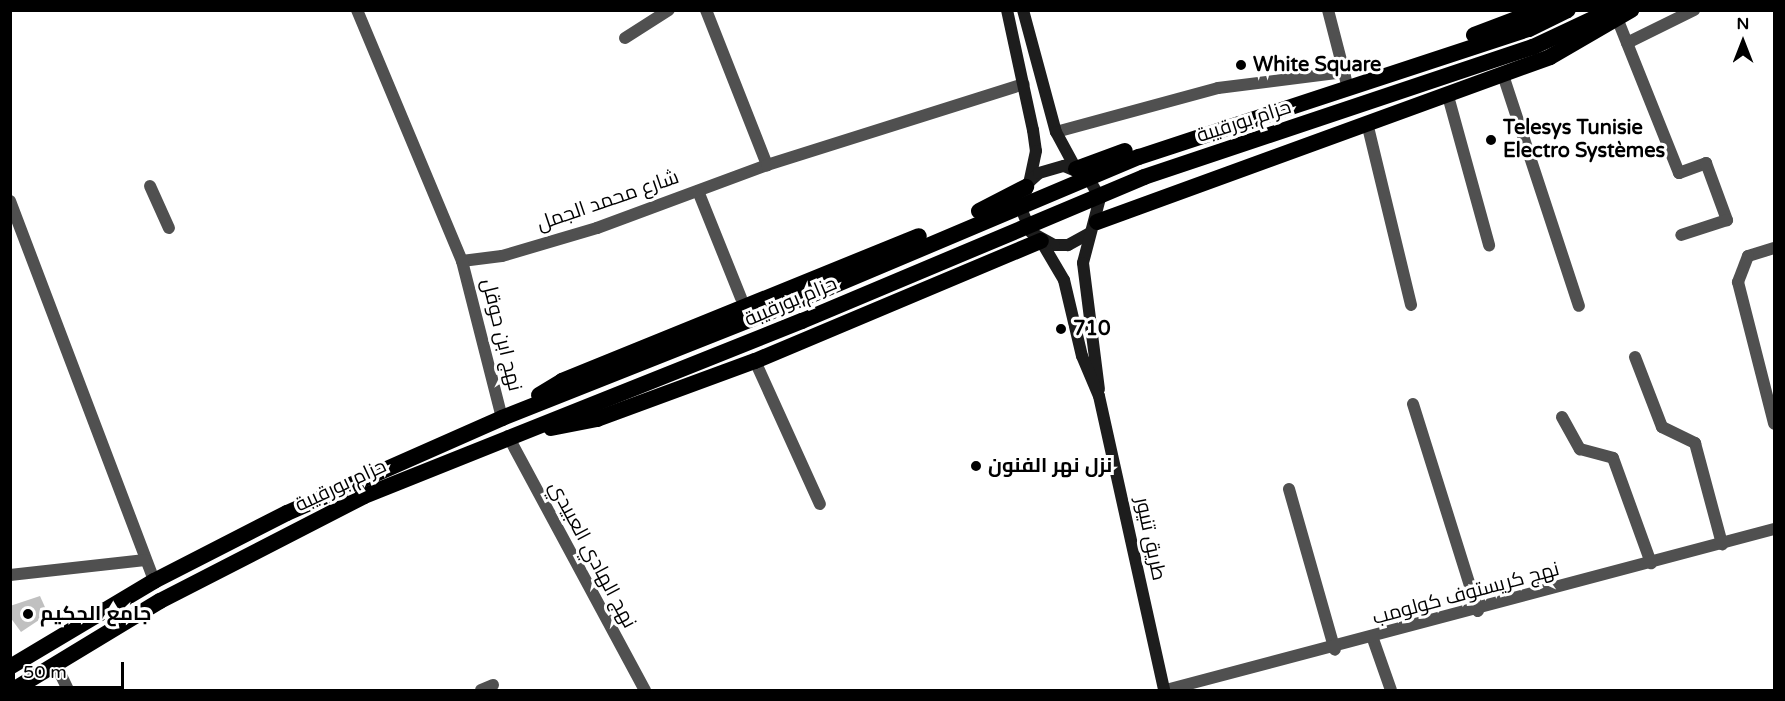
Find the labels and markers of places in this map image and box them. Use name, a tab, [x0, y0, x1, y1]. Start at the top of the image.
place label: White Square	[1253, 53, 1381, 77]
marker: White Square	[1234, 58, 1248, 72]
place label: Telesys Tunisie Electro Systèmes	[1503, 116, 1665, 163]
marker: Telesys Tunisie Electro Systèmes	[1484, 133, 1498, 147]
place label: 710	[1073, 317, 1111, 341]
marker: 710	[1054, 322, 1068, 336]
place label: نزل نهر الفنون	[988, 454, 1112, 478]
marker: نزل نهر الفنون	[969, 459, 983, 473]
place label: جامع الحكيم	[40, 602, 151, 626]
marker: جامع الحكيم	[21, 607, 35, 621]

